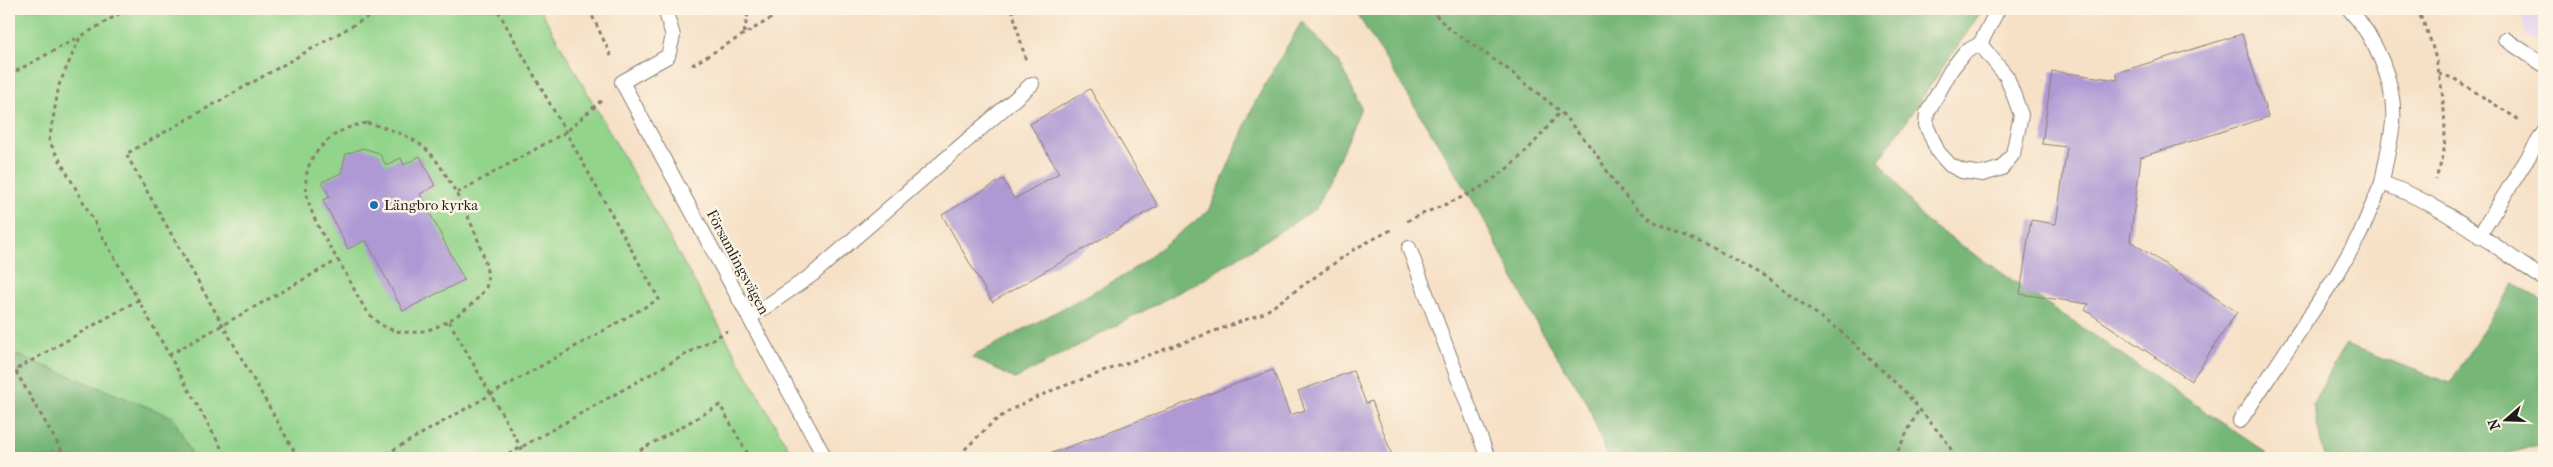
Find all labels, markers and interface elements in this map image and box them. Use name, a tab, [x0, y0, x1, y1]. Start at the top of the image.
place label: Längbro kyrka	[384, 196, 479, 214]
marker: Längbro kyrka	[368, 199, 380, 211]
street label: Församlingsvägen	[703, 207, 773, 318]
north arrow	[2480, 394, 2530, 444]
text: N	[2484, 416, 2504, 432]

